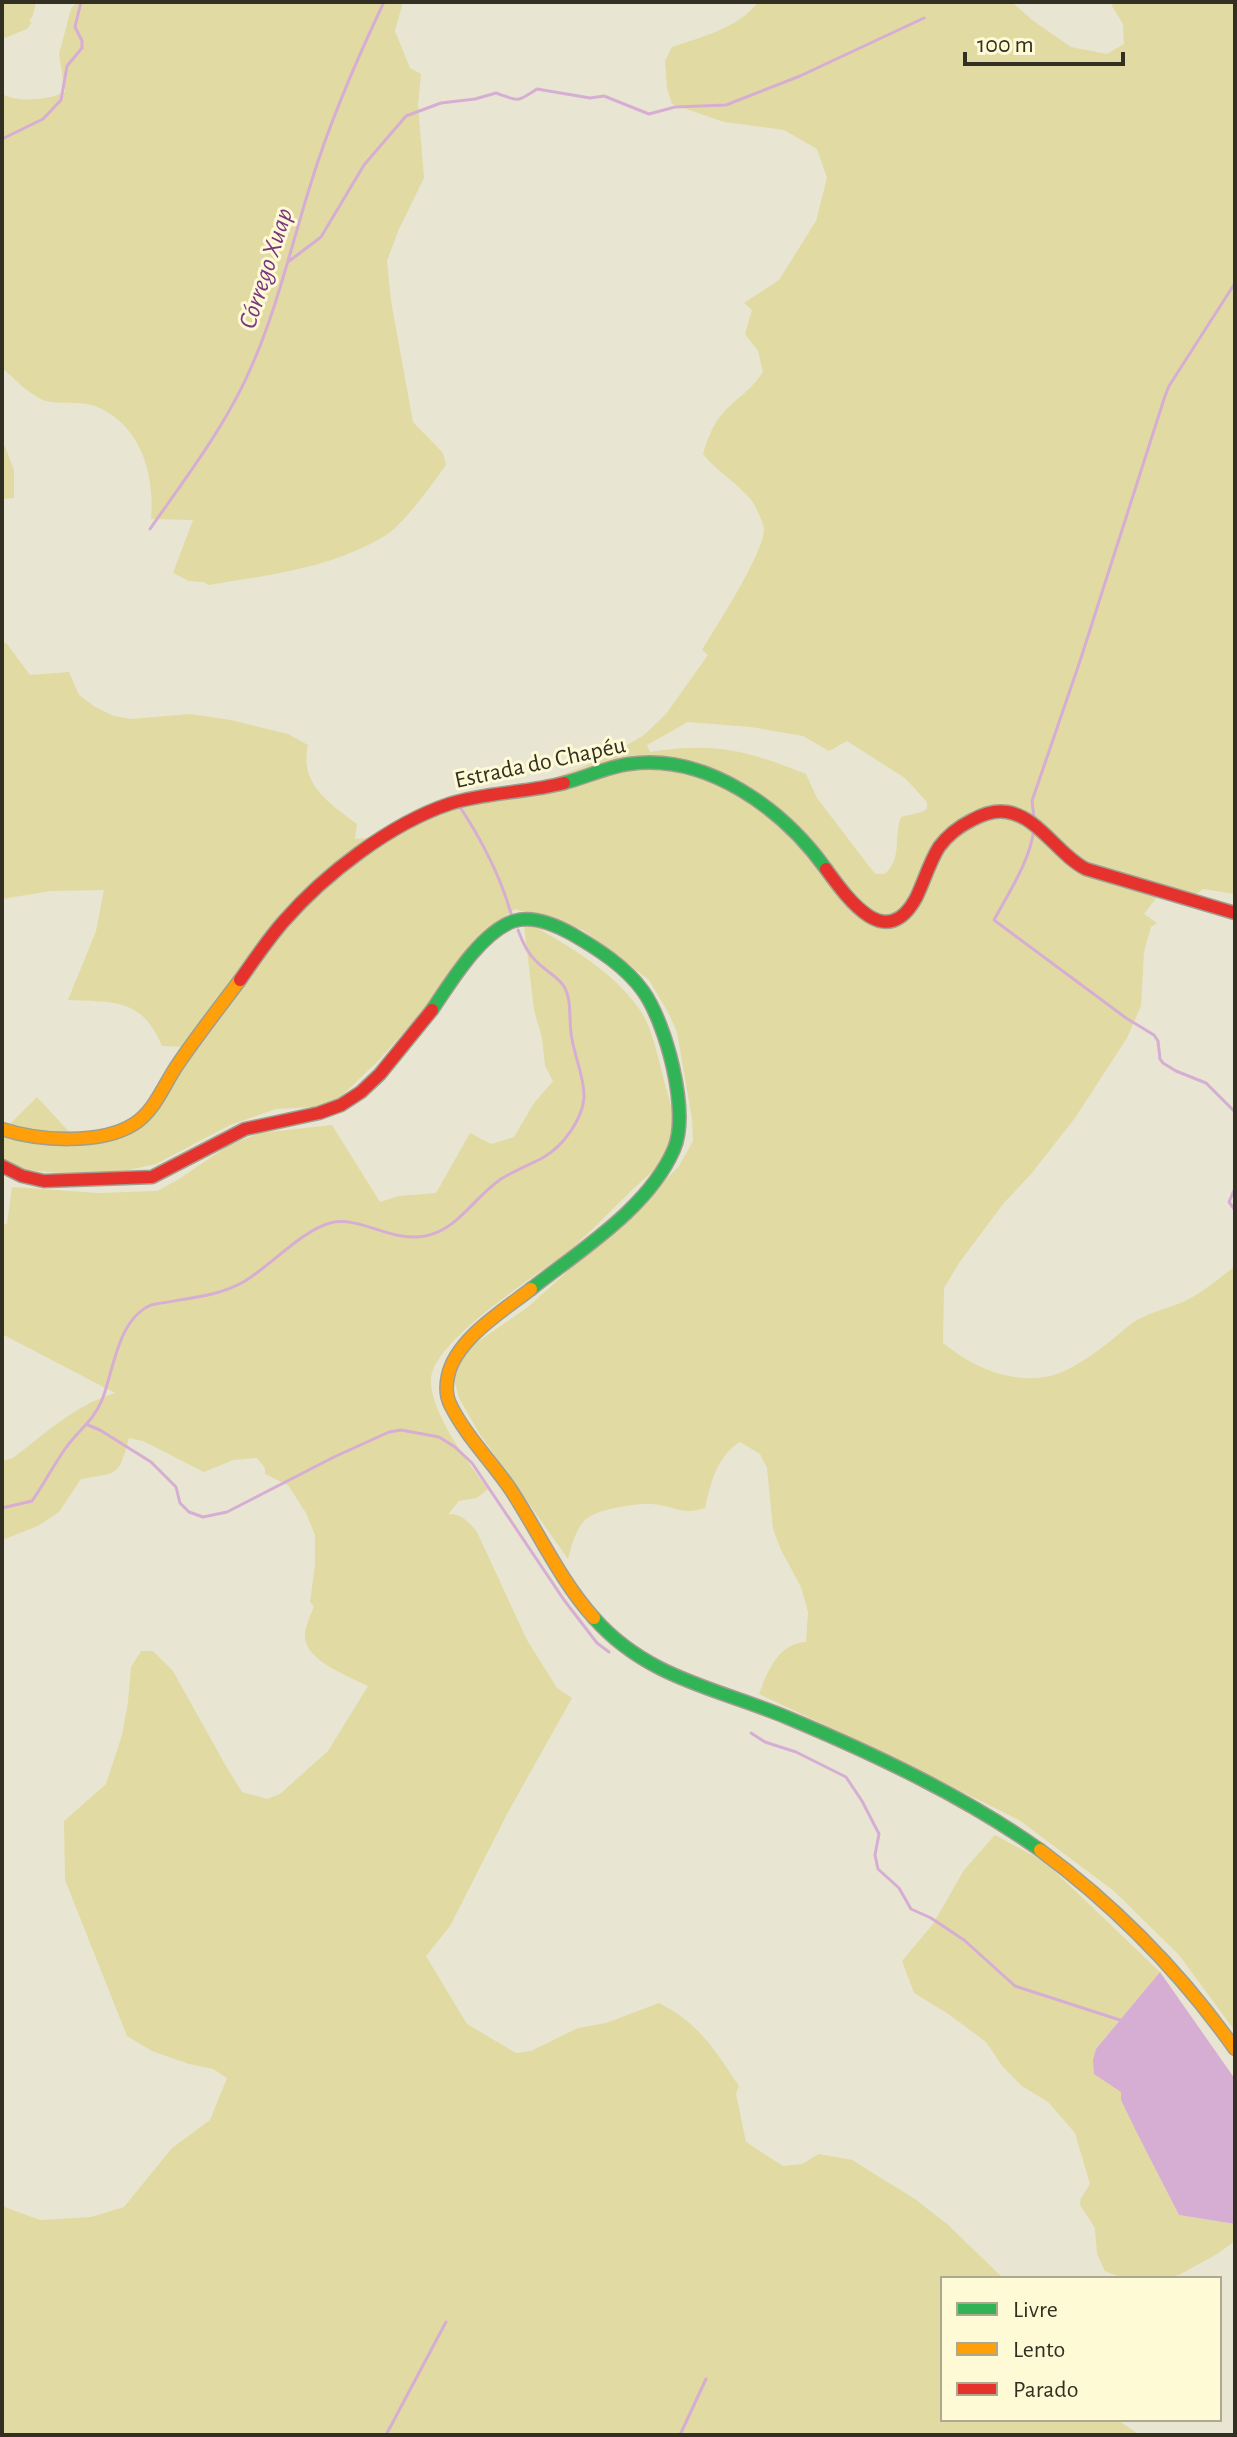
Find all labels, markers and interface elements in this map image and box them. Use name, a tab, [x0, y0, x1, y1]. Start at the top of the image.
scale bar	[965, 16, 1123, 66]
text: 100 m	[977, 33, 1034, 57]
water label: Córrego Xuap	[234, 205, 298, 332]
street label: Estrada do Chapéu	[453, 733, 628, 793]
legend	[941, 2277, 1221, 2421]
text: Livre	[1013, 2298, 1058, 2322]
text: Lento	[1013, 2338, 1065, 2362]
text: Parado	[1013, 2378, 1079, 2402]

